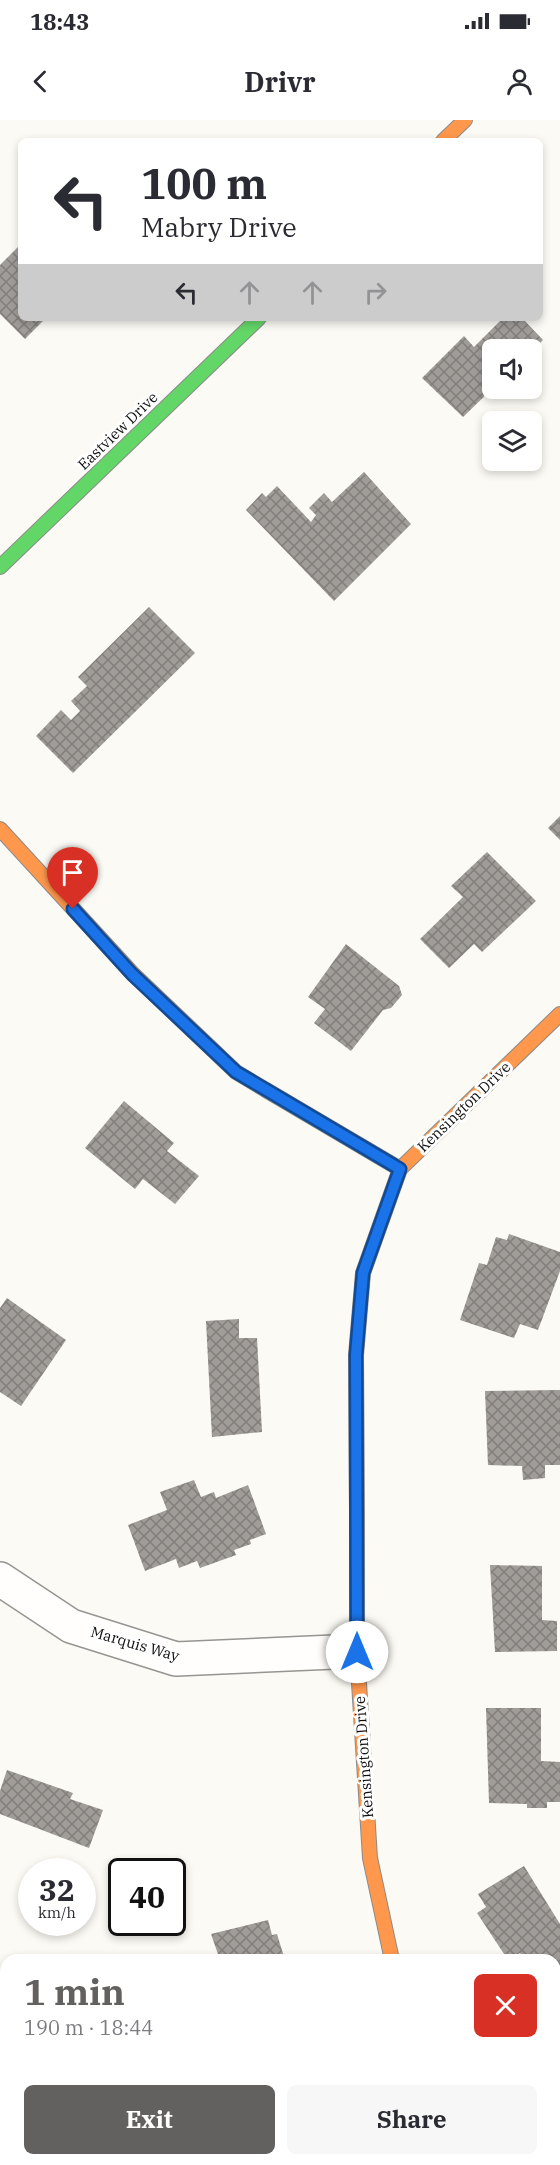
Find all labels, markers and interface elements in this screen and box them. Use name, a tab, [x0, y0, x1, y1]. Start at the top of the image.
text: 18:43	[30, 7, 89, 36]
text: Drivr	[244, 64, 316, 99]
icon: back	[24, 65, 57, 98]
icon: person	[503, 65, 536, 98]
text: 100 m	[141, 156, 267, 211]
icon: left	[42, 162, 120, 240]
text: Mabry Drive	[141, 209, 297, 244]
icon: left	[170, 276, 203, 309]
icon: ahead	[233, 276, 266, 309]
icon: ahead	[296, 276, 329, 309]
icon: right	[359, 276, 392, 309]
map controls	[482, 339, 542, 471]
button: sound	[482, 339, 542, 399]
street label: Eastview Drive	[74, 388, 162, 474]
button: layers	[482, 411, 542, 471]
pin	[47, 847, 98, 909]
icon: arrive	[56, 856, 89, 889]
street label: Kensington Drive	[413, 1057, 514, 1156]
position arrow	[325, 1620, 389, 1684]
street label: Marquis Way	[89, 1622, 182, 1665]
street label: Kensington Drive	[350, 1695, 377, 1819]
speed limit sign: 40	[108, 1858, 186, 1936]
text: 32	[39, 1870, 75, 1909]
text: km/h	[38, 1903, 76, 1922]
text: 1 min	[24, 1968, 125, 2015]
button: close	[474, 1974, 537, 2037]
text: 190 m · 18:44	[24, 2014, 153, 2041]
button: Exit	[24, 2085, 275, 2154]
button: Share	[287, 2085, 537, 2154]

